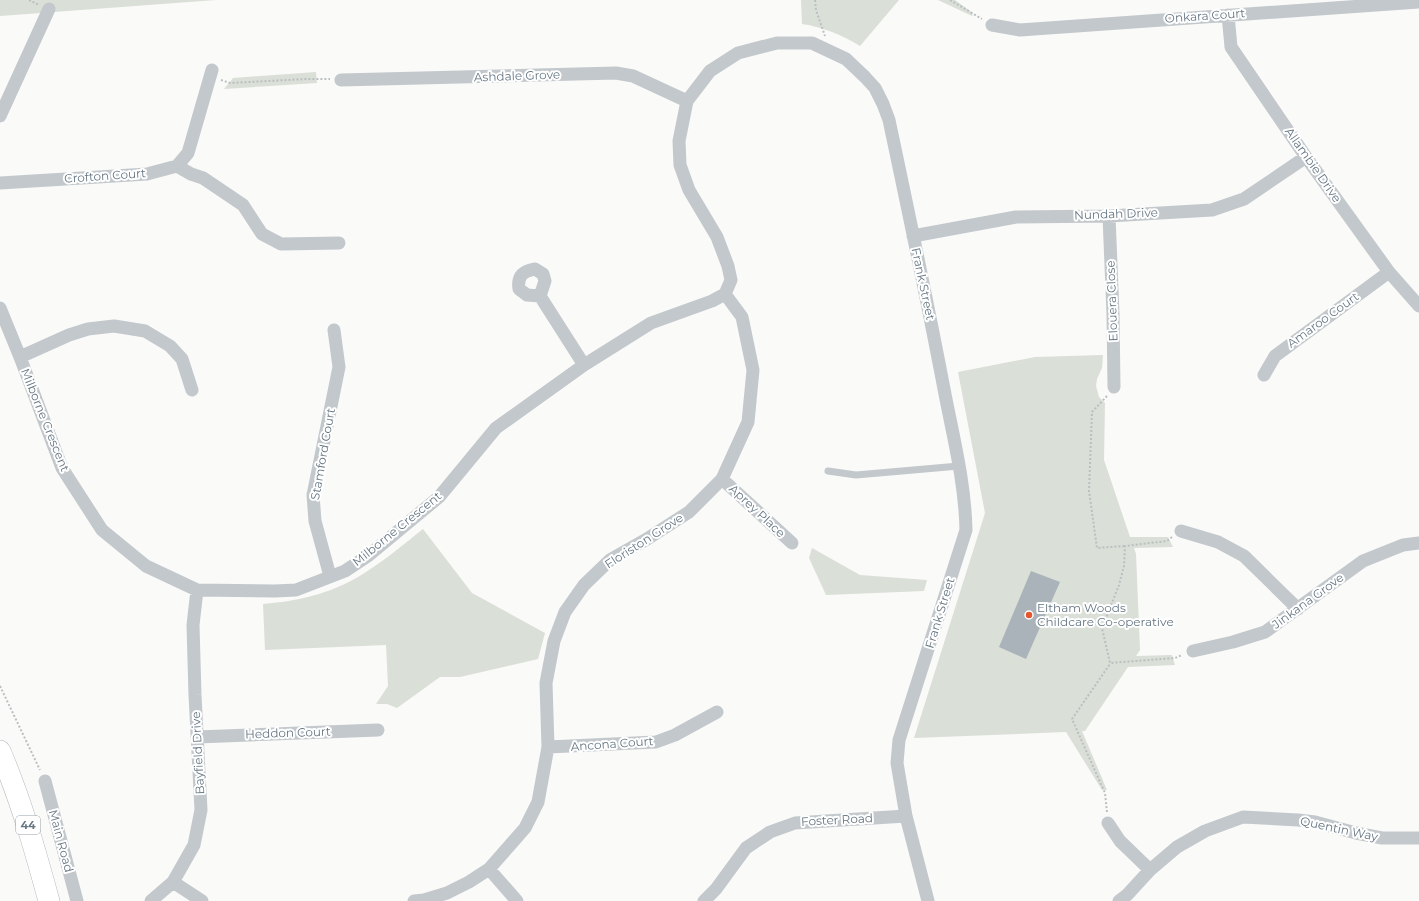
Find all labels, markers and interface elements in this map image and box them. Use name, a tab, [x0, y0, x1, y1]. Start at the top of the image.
street label: Onkara Court	[1164, 5, 1246, 26]
street label: Ashdale Grove	[474, 67, 560, 84]
street label: Allambie Drive	[1282, 124, 1345, 205]
street label: Crofton Court	[64, 165, 146, 186]
street label: Nundah Drive	[1074, 205, 1158, 222]
street label: Frank Street	[909, 246, 939, 322]
street label: Elouera Close	[1103, 260, 1120, 342]
street label: Amaroo Court	[1284, 288, 1362, 351]
street label: Milborne Crescent	[18, 366, 73, 474]
street label: Stamford Court	[307, 407, 338, 501]
street label: Aprey Place	[726, 481, 788, 540]
street label: Milborne Crescent	[349, 488, 444, 569]
street label: Floriston Grove	[602, 510, 686, 571]
street label: Jinkana Grove	[1268, 570, 1346, 632]
street label: Frank Street	[922, 575, 957, 650]
place label: Eltham Woods Childcare Co-operative	[1037, 600, 1174, 629]
marker: Eltham Woods Childcare Co-operative	[1024, 610, 1034, 620]
street label: Bayfield Drive	[188, 711, 207, 795]
street label: Heddon Court	[245, 724, 331, 741]
street label: Ancona Court	[570, 733, 654, 754]
street label: Main Road	[46, 808, 77, 874]
street label: Foster Road	[801, 810, 873, 829]
street label: Quentin Way	[1299, 813, 1380, 844]
road number: 44	[16, 816, 40, 834]

